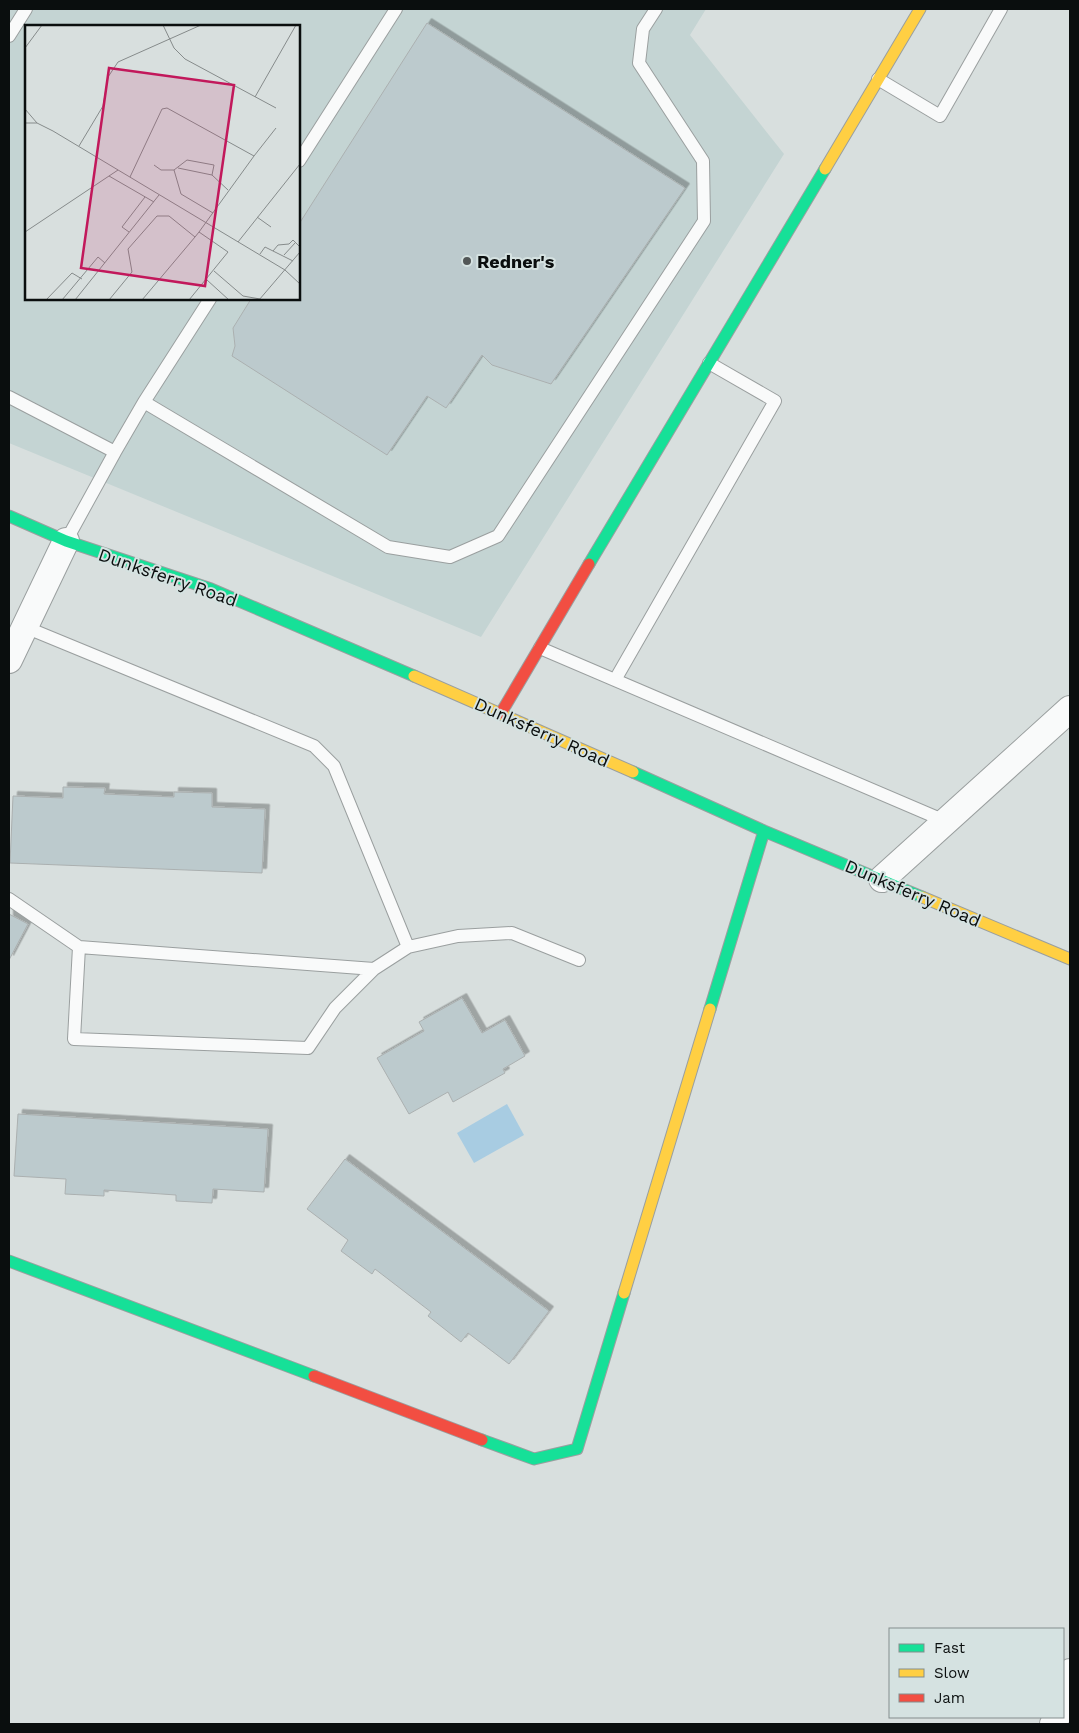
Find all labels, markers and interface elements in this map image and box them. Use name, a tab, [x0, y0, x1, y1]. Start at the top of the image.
inset map	[25, 25, 300, 300]
place label: Redner's	[477, 251, 555, 272]
marker: Redner's	[461, 255, 473, 267]
street label: Dunksferry Road	[96, 543, 240, 611]
street label: Dunksferry Road	[471, 693, 613, 771]
street label: Dunksferry Road	[842, 855, 984, 931]
legend	[889, 1628, 1064, 1718]
text: Fast	[934, 1639, 966, 1657]
text: Slow	[934, 1664, 970, 1682]
text: Jam	[934, 1689, 965, 1707]

